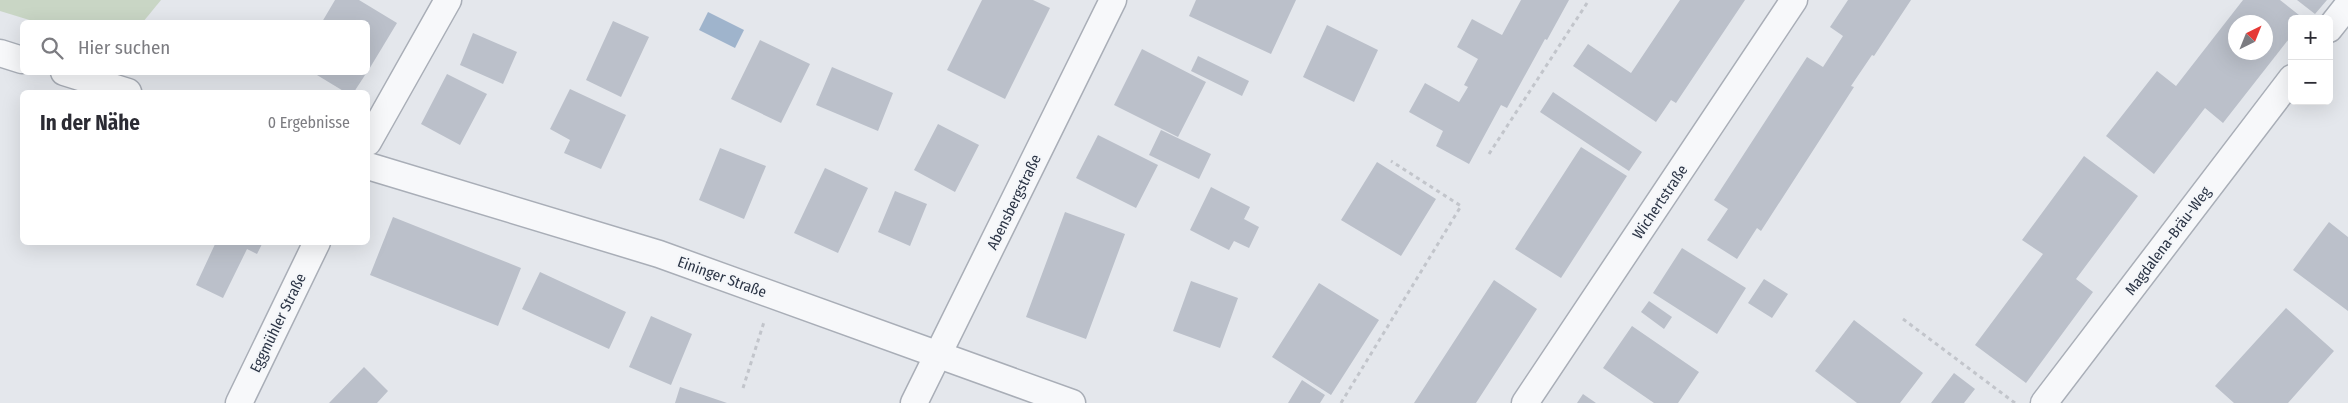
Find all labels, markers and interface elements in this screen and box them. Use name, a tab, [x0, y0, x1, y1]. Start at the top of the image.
north arrow	[2228, 15, 2273, 60]
map controls	[2288, 15, 2333, 105]
button: +	[2288, 15, 2333, 60]
search box	[20, 20, 370, 75]
icon: search	[38, 34, 66, 62]
text: Hier suchen	[78, 36, 170, 59]
button: −	[2288, 60, 2333, 105]
text: In der Nähe	[40, 110, 140, 136]
text: 0 Ergebnisse	[268, 113, 350, 132]
street label: Abensbergstraße	[983, 151, 1045, 253]
street label: Wichertstraße	[1629, 161, 1691, 243]
street label: Magdalena-Bräu-Weg	[2121, 183, 2215, 299]
street label: Eininger Straße	[675, 253, 769, 301]
street label: Eggmühler Straße	[246, 270, 310, 376]

